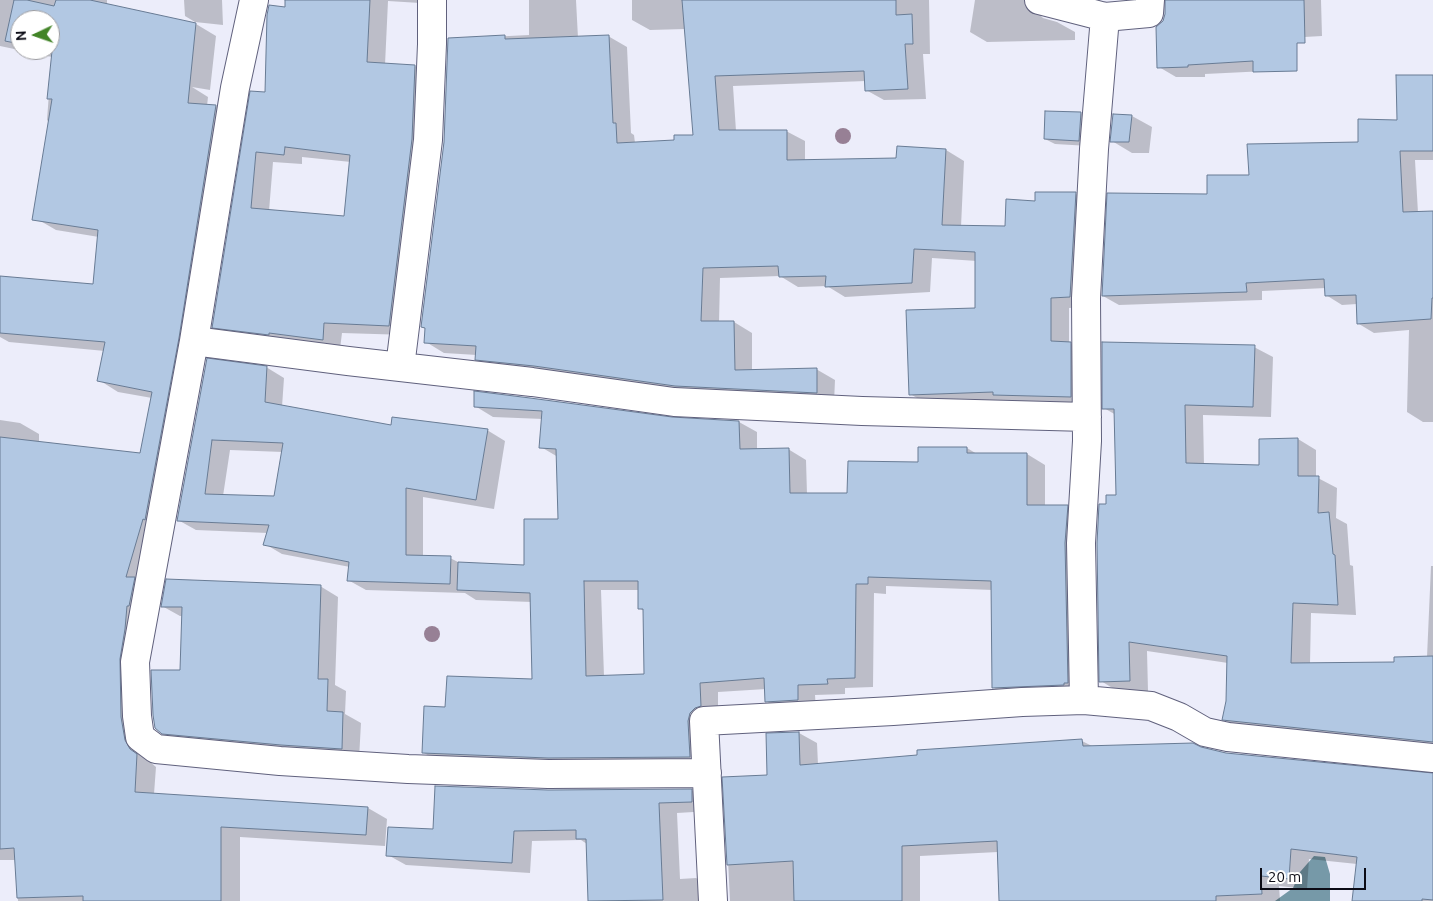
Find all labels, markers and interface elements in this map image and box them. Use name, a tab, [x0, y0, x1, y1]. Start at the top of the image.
north arrow	[10, 10, 60, 60]
text: N	[13, 30, 29, 41]
scale bar	[1263, 858, 1369, 890]
text: 20 m	[1268, 868, 1301, 885]

